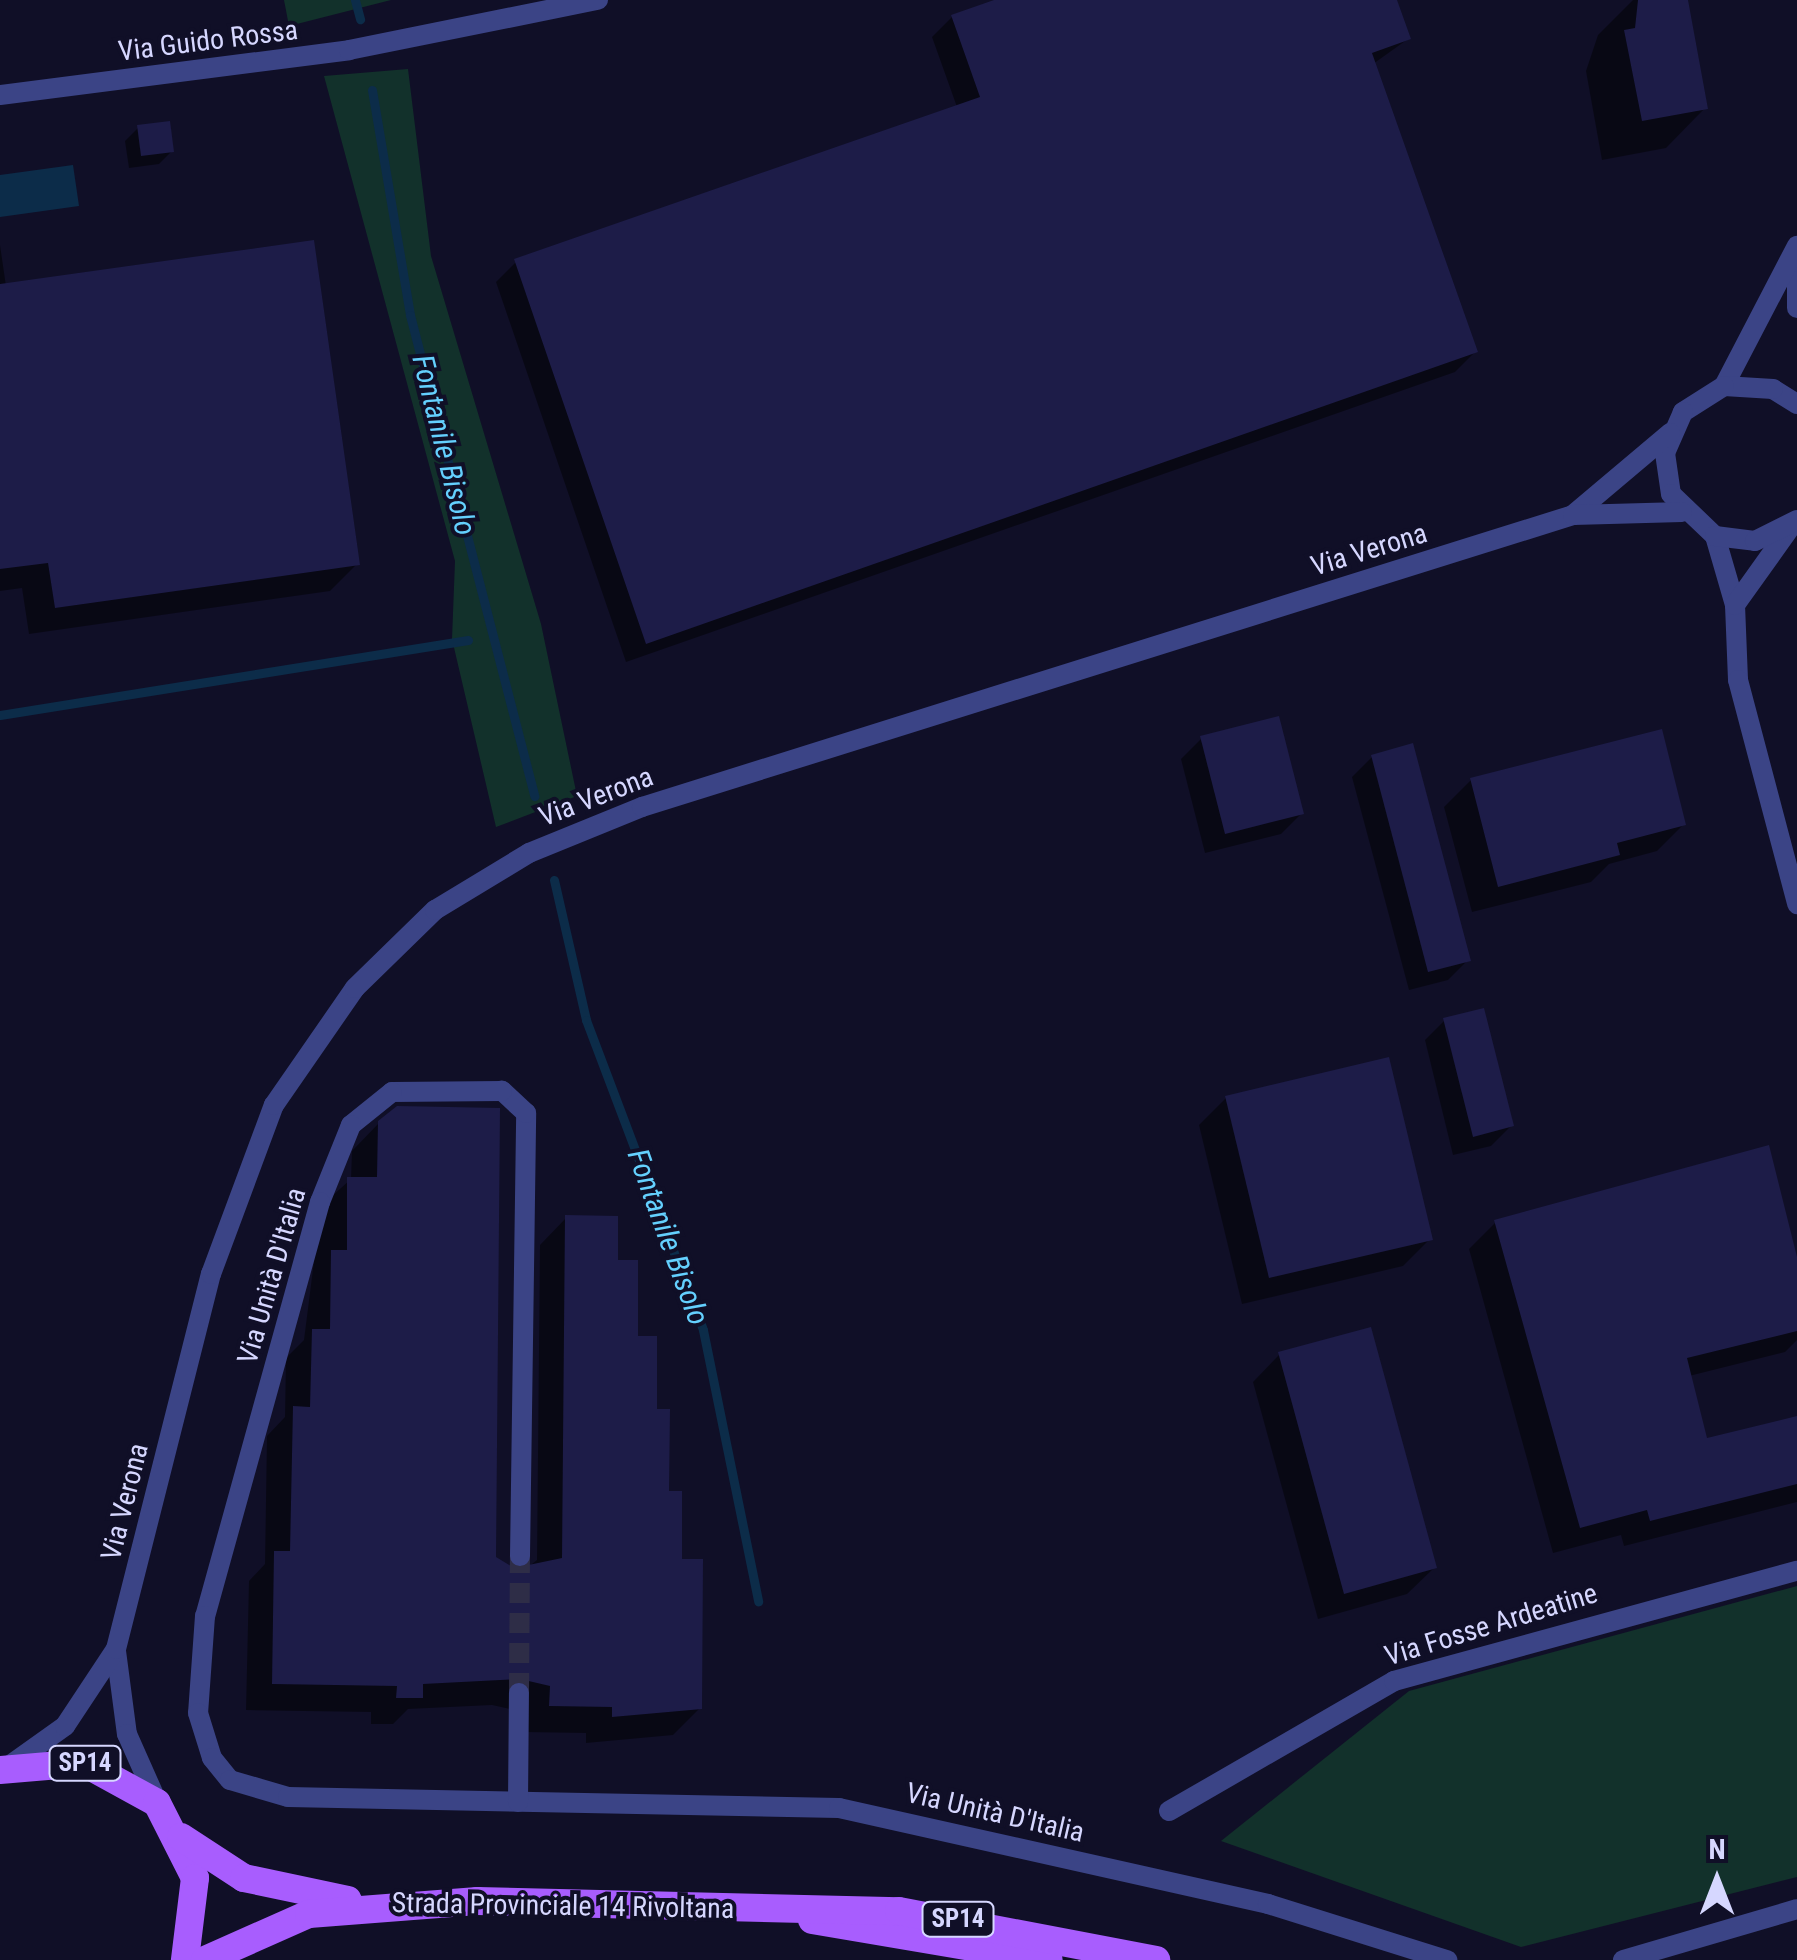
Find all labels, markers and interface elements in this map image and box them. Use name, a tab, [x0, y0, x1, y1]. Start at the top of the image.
street label: Via Guido Rossa	[116, 13, 300, 69]
water label: Fontanile Bisolo	[404, 351, 484, 539]
street label: Via Verona	[1307, 516, 1431, 584]
street label: Via Verona	[534, 760, 658, 834]
water label: Fontanile Bisolo	[620, 1144, 716, 1330]
street label: Via Unità D'Italia	[231, 1184, 313, 1368]
street label: Via Verona	[94, 1440, 156, 1564]
street label: Via Fosse Ardeatine	[1381, 1577, 1601, 1673]
road number: SP14	[48, 1743, 122, 1783]
street label: Via Unità D'Italia	[903, 1776, 1087, 1850]
north arrow	[1667, 1830, 1767, 1930]
text: N	[1708, 1833, 1726, 1866]
street label: Strada Provinciale 14 Rivoltana	[391, 1886, 735, 1926]
road number: SP14	[920, 1899, 996, 1939]

